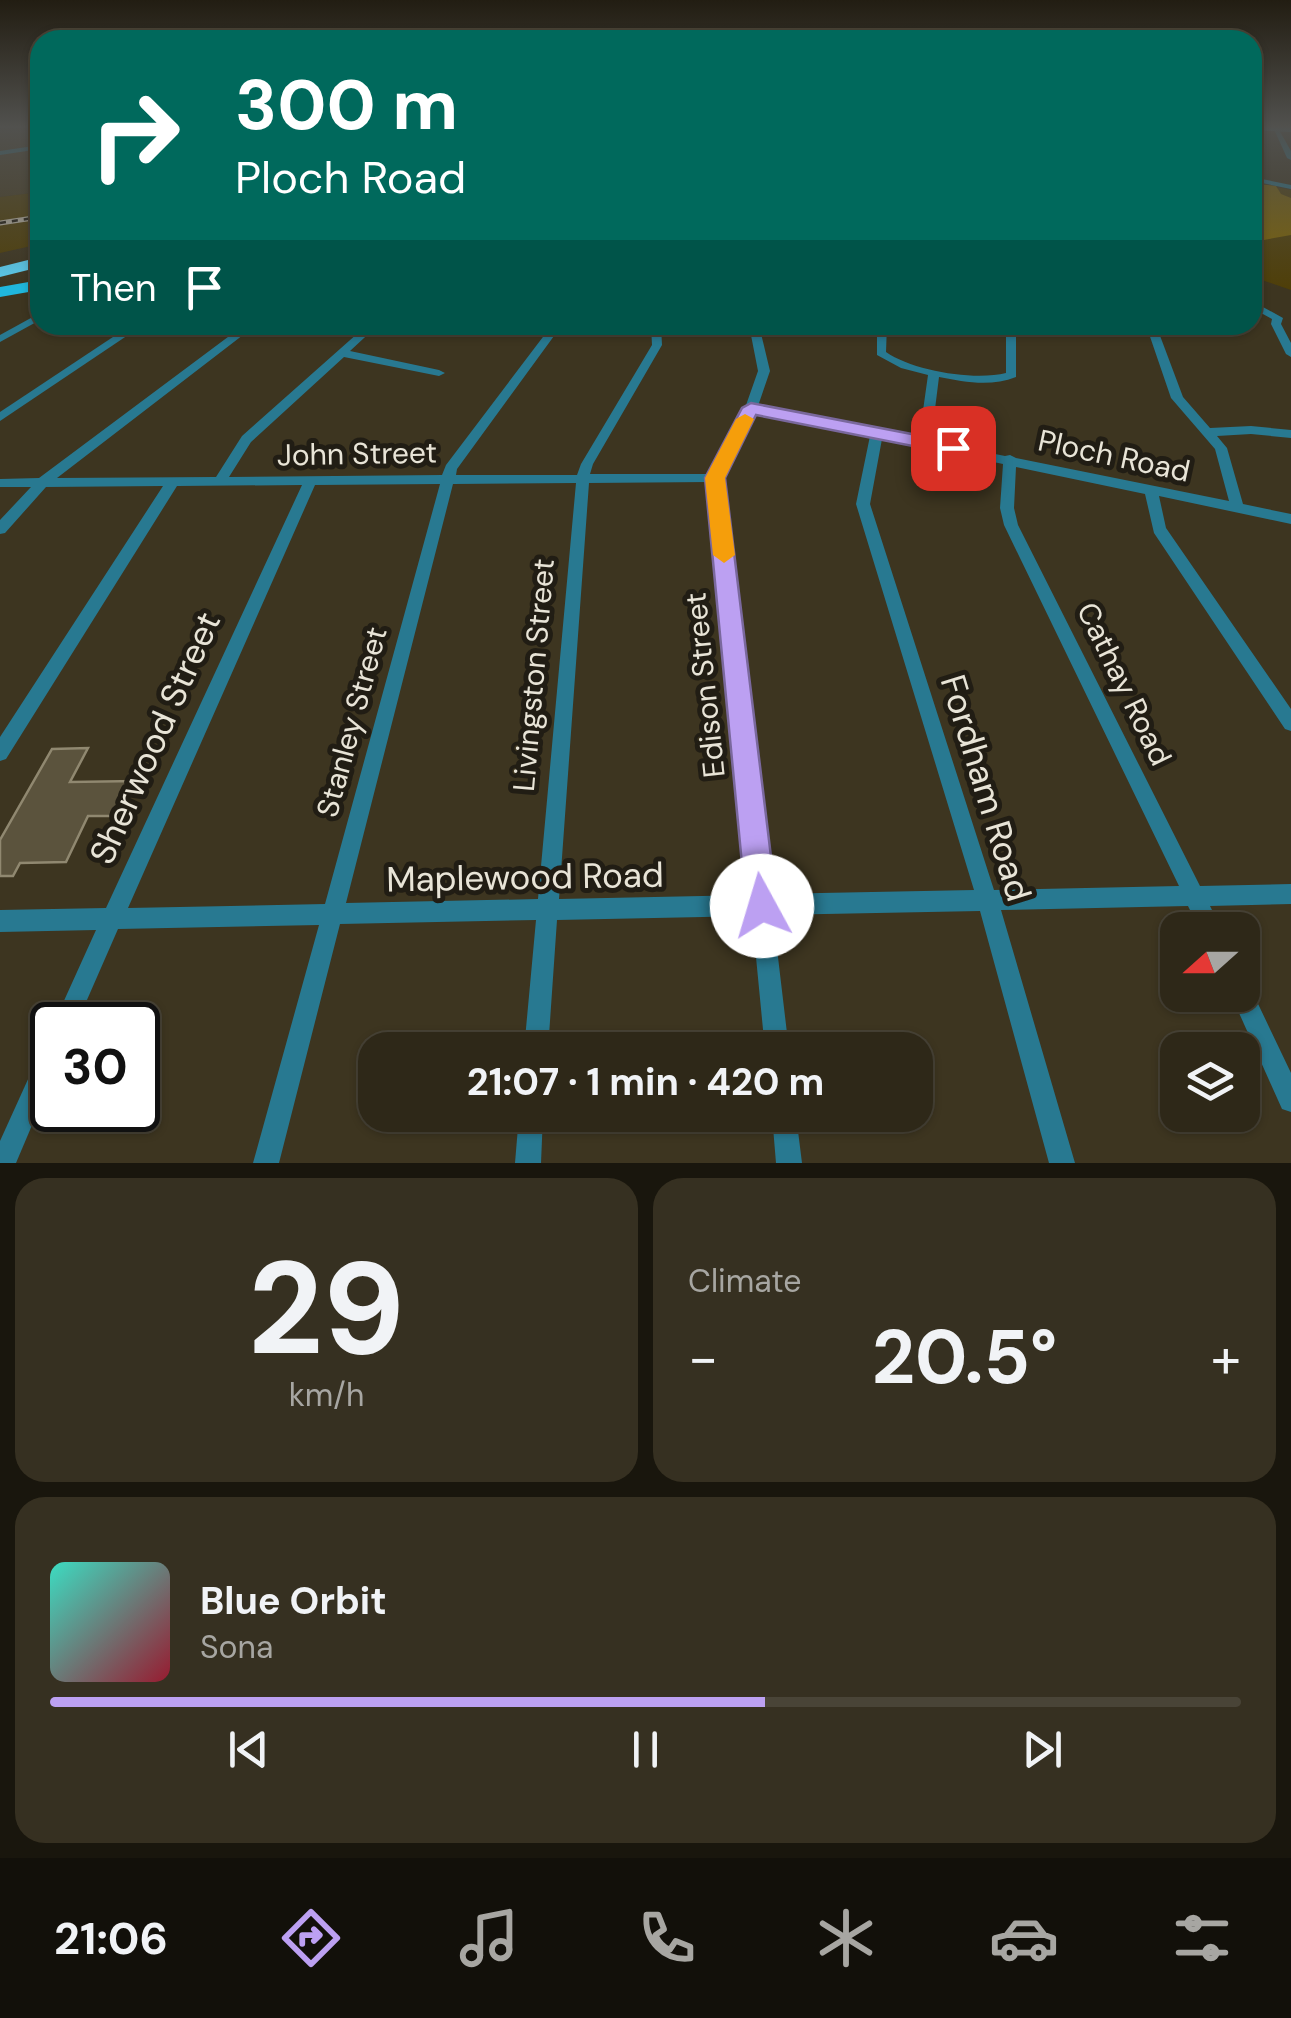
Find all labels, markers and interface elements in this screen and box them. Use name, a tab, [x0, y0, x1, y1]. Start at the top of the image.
text: 300 m	[235, 60, 458, 151]
icon: right	[70, 70, 200, 200]
text: Ploch Road	[235, 148, 466, 207]
icon: arrive	[177, 260, 232, 315]
text: Then	[70, 263, 157, 313]
pin	[911, 406, 996, 491]
street label: Ploch Road	[1035, 420, 1194, 491]
icon: arrive	[926, 421, 981, 476]
street label: John Street	[277, 433, 437, 474]
street label: Livingston Street	[504, 557, 563, 793]
street label: Edison Street	[675, 591, 734, 780]
street label: Cathay Road	[1068, 596, 1181, 772]
street label: Sherwood Street	[79, 605, 231, 871]
street label: Stanley Street	[307, 622, 396, 821]
street label: Fordham Road	[930, 669, 1042, 907]
street label: Maplewood Road	[386, 852, 664, 902]
position arrow	[710, 854, 814, 958]
north arrow	[1160, 912, 1260, 1012]
map controls	[1160, 912, 1260, 1132]
speed limit sign: 30	[30, 1002, 160, 1132]
button: layers	[1160, 1032, 1260, 1132]
text: 21:07 · 1 min · 420 m	[467, 1057, 824, 1107]
text: 29	[248, 1224, 405, 1393]
text: Climate	[688, 1260, 802, 1302]
text: 20.5°	[872, 1309, 1057, 1406]
text: −	[688, 1322, 718, 1394]
text: +	[1211, 1322, 1241, 1394]
text: km/h	[289, 1374, 364, 1416]
text: Blue Orbit	[200, 1576, 387, 1626]
text: Sona	[200, 1626, 273, 1668]
icon: previous	[221, 1722, 276, 1777]
icon: pause	[618, 1722, 673, 1777]
icon: next	[1015, 1722, 1070, 1777]
icon: directions	[276, 1903, 346, 1973]
icon: music	[454, 1903, 524, 1973]
icon: phone	[632, 1903, 702, 1973]
icon: climate	[811, 1903, 881, 1973]
icon: car	[989, 1903, 1059, 1973]
icon: filters	[1167, 1903, 1237, 1973]
text: 21:06	[54, 1909, 168, 1968]

